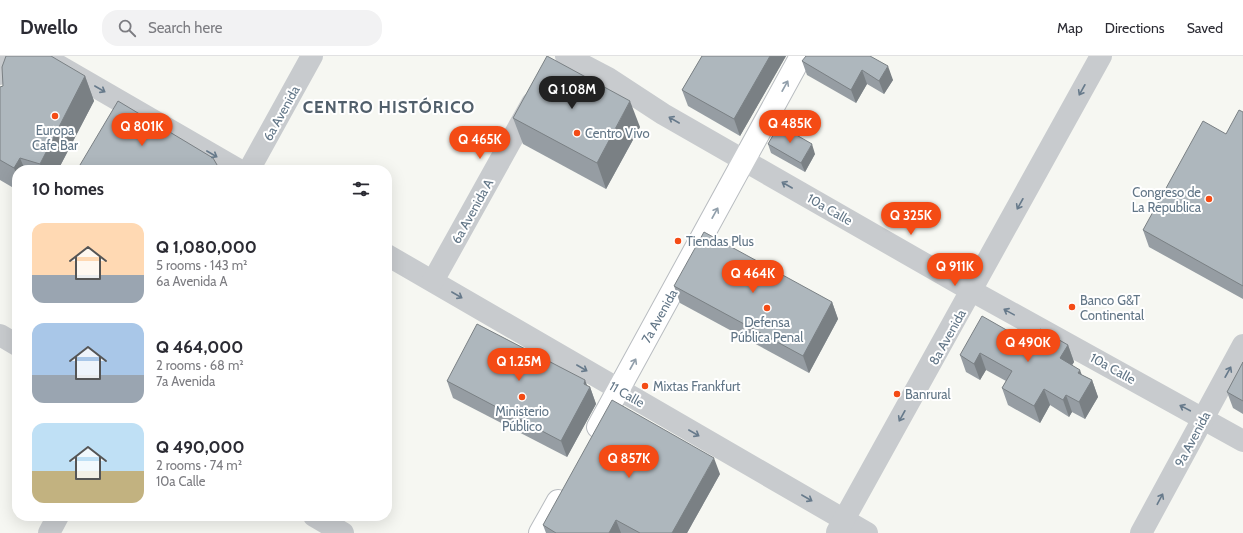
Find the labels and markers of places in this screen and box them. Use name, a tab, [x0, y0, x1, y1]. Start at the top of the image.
pin: Q 1.08M	[535, 76, 609, 110]
pin: Q 485K	[757, 110, 823, 144]
marker: Europa Cafe Bar	[50, 111, 60, 121]
pin: Q 801K	[109, 113, 175, 147]
place label: Europa Cafe Bar	[32, 122, 79, 153]
place label: Centro Vivo	[585, 125, 650, 141]
pin: Q 465K	[447, 126, 513, 160]
marker: Centro Vivo	[572, 128, 582, 138]
place label: Congreso de La Republica	[1132, 184, 1202, 215]
marker: Congreso de La Republica	[1204, 194, 1214, 204]
pin: Q 325K	[878, 202, 944, 236]
place label: Tiendas Plus	[686, 233, 755, 249]
marker: Tiendas Plus	[673, 236, 683, 246]
pin: Q 911K	[922, 253, 988, 287]
pin: Q 464K	[720, 260, 786, 294]
place label: Banco G&T Continental	[1080, 292, 1144, 323]
marker: Banco G&T Continental	[1067, 302, 1077, 312]
marker: Defensa Pública Penal	[762, 303, 772, 313]
place label: Defensa Pública Penal	[731, 314, 803, 345]
pin: Q 490K	[995, 329, 1061, 363]
pin: Q 1.25M	[482, 348, 556, 382]
place label: Mixtas Frankfurt	[653, 378, 741, 394]
marker: Mixtas Frankfurt	[640, 381, 650, 391]
place label: Banrural	[905, 386, 951, 402]
marker: Banrural	[892, 389, 902, 399]
marker: Ministerio Público	[517, 392, 527, 402]
place label: Ministerio Público	[495, 403, 549, 434]
pin: Q 857K	[596, 445, 662, 479]

